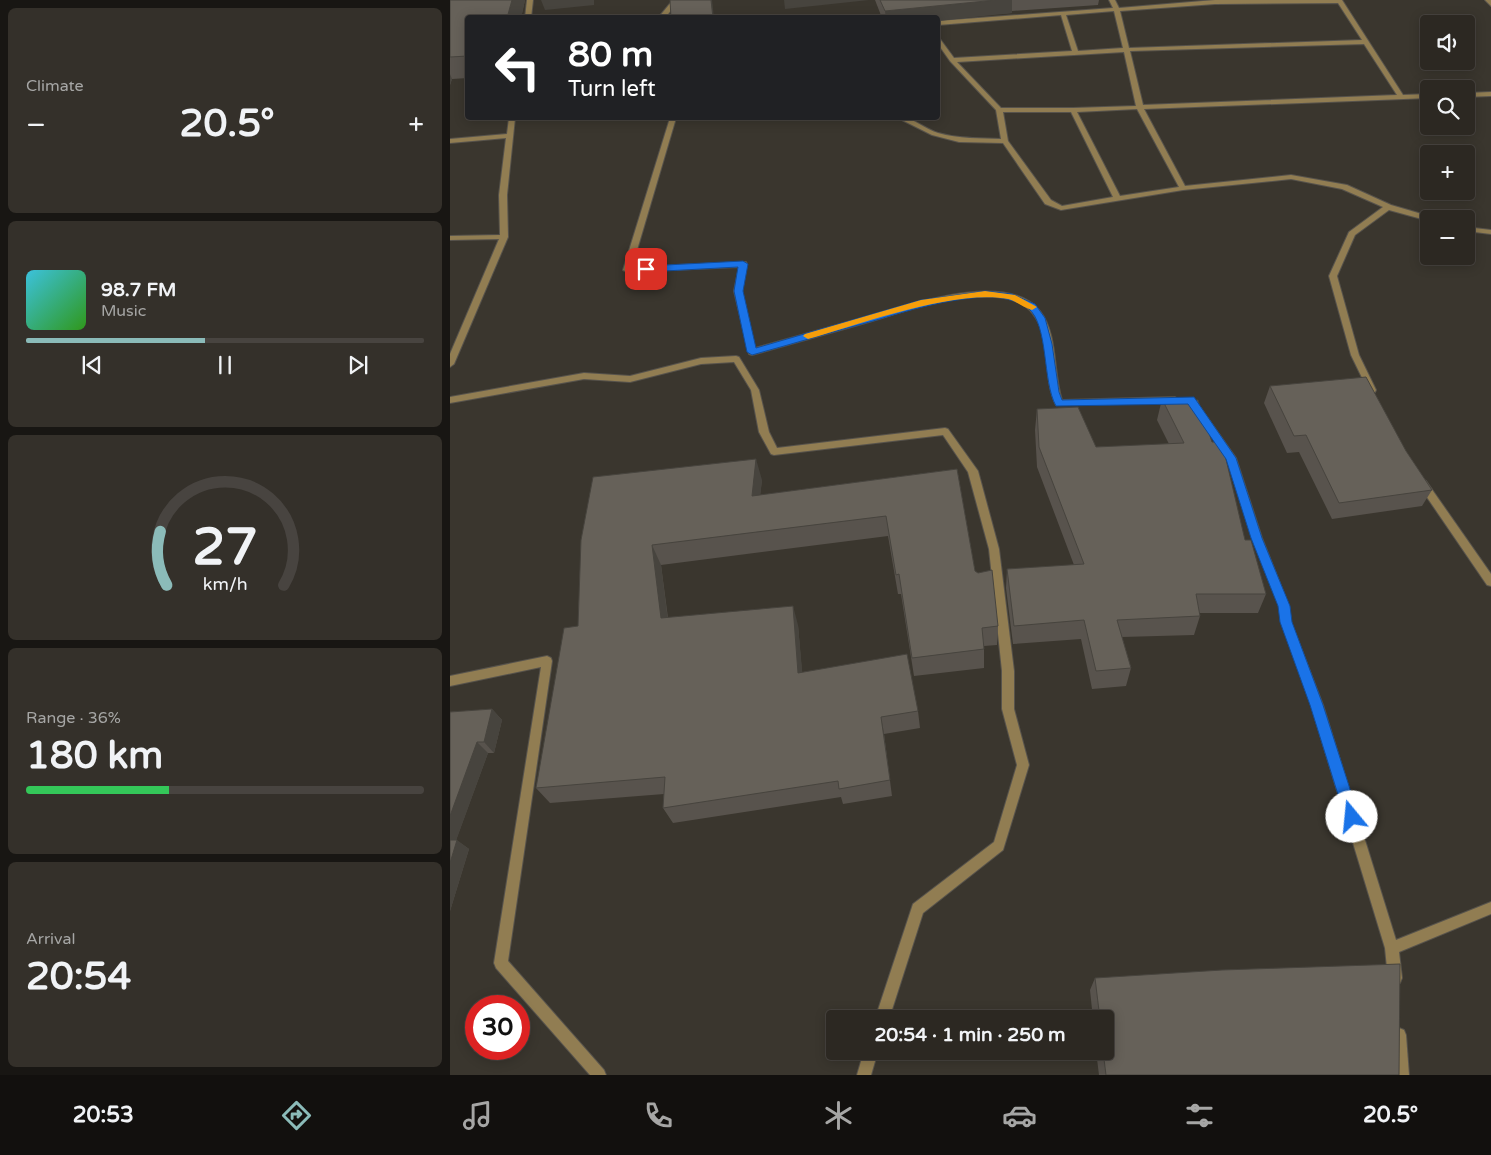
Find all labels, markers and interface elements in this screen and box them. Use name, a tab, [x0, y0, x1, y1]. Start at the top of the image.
map controls	[1420, 15, 1475, 265]
button: sound	[1420, 15, 1475, 70]
text: 80 m	[568, 34, 653, 76]
icon: left	[485, 35, 550, 100]
text: Climate	[26, 76, 84, 96]
text: Turn left	[568, 76, 656, 102]
button: search	[1420, 80, 1475, 135]
text: 20.5°	[180, 101, 275, 147]
text: −	[26, 108, 46, 142]
text: +	[408, 108, 424, 142]
button: +	[1420, 145, 1475, 200]
button: −	[1420, 210, 1475, 265]
pin	[625, 248, 667, 290]
icon: arrive	[632, 255, 660, 283]
text: 98.7 FM	[101, 279, 176, 301]
text: Music	[101, 301, 146, 321]
icon: previous	[78, 351, 106, 379]
icon: pause	[211, 351, 239, 379]
icon: next	[344, 351, 372, 379]
text: 27	[192, 516, 258, 579]
text: km/h	[203, 574, 247, 595]
text: Range · 36%	[26, 708, 121, 728]
text: 180 km	[26, 733, 163, 779]
position arrow	[1325, 790, 1377, 842]
text: Arrival	[26, 929, 75, 949]
text: 20:54	[26, 954, 131, 1000]
speed limit sign: 30	[465, 995, 530, 1060]
text: 20:54 · 1 min · 250 m	[874, 1024, 1066, 1046]
icon: directions	[279, 1098, 314, 1133]
icon: music	[460, 1098, 495, 1133]
icon: phone	[641, 1098, 676, 1133]
icon: climate	[821, 1098, 856, 1133]
icon: car	[1002, 1098, 1037, 1133]
icon: filters	[1182, 1098, 1217, 1133]
text: 20:53	[73, 1102, 134, 1128]
text: 20.5°	[1363, 1102, 1418, 1128]

